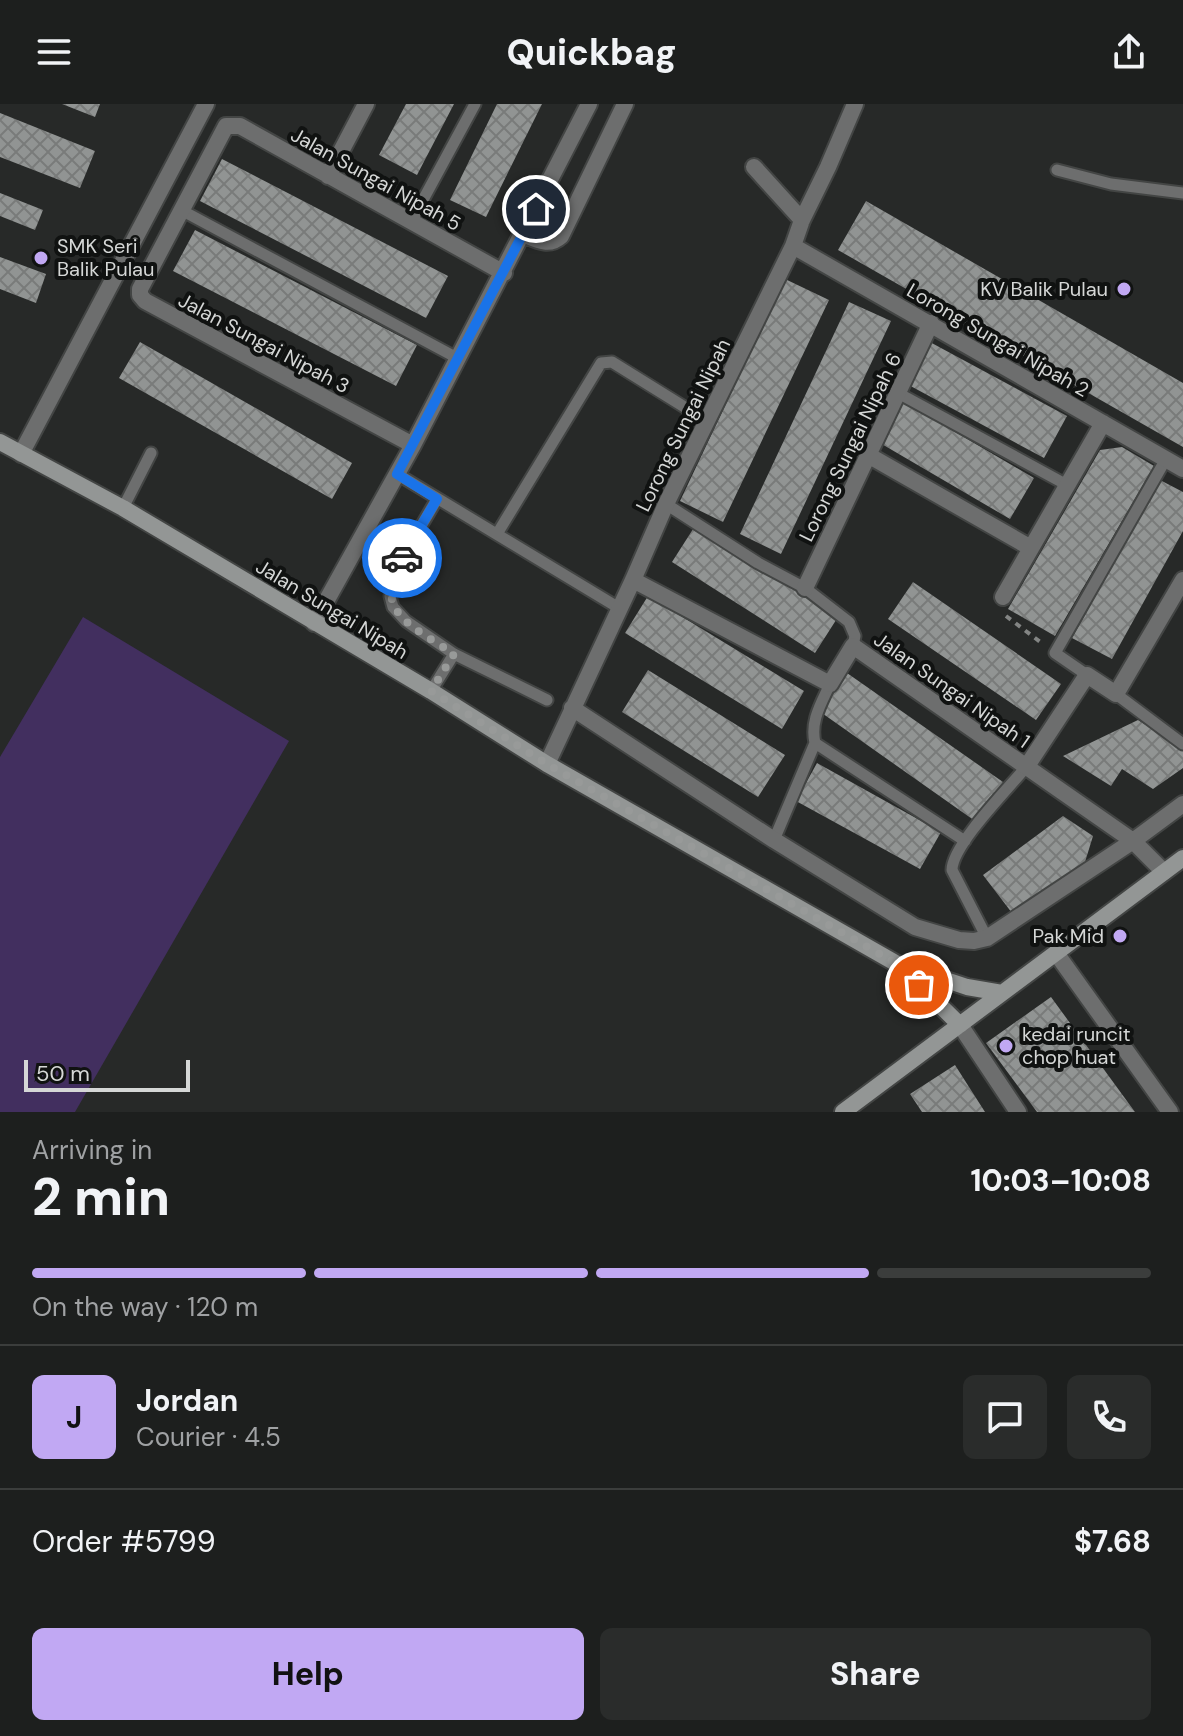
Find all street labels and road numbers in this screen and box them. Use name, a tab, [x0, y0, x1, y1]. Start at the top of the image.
street label: Jalan Sungai Nipah 5	[286, 121, 466, 237]
street label: Lorong Sungai Nipah 2	[902, 277, 1094, 403]
street label: Jalan Sungai Nipah 3	[174, 287, 354, 399]
street label: Lorong Sungai Nipah	[630, 334, 736, 516]
street label: Lorong Sungai Nipah 6	[793, 348, 907, 546]
street label: Jalan Sungai Nipah	[251, 553, 413, 665]
street label: Jalan Sungai Nipah 1	[869, 626, 1035, 754]

